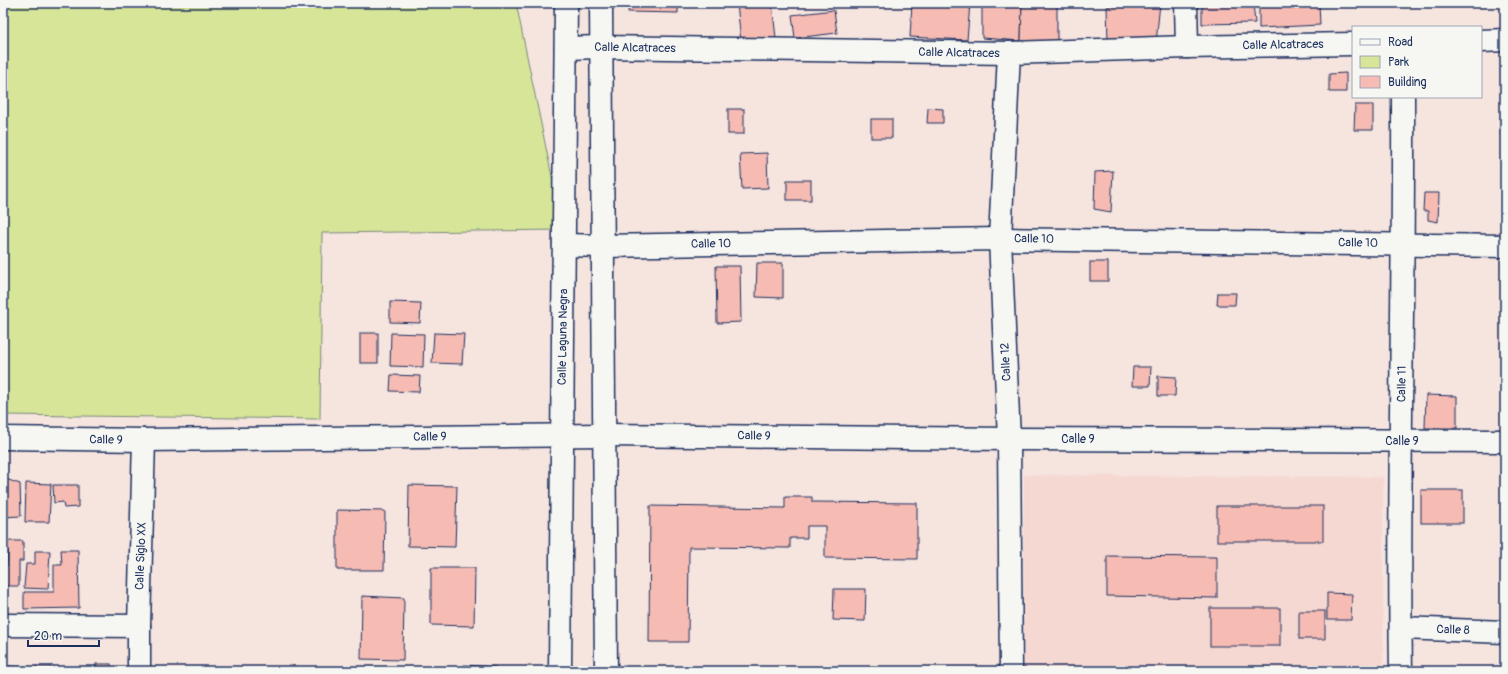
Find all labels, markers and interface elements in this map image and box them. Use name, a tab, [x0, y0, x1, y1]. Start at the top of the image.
legend	[1352, 26, 1482, 98]
text: Road	[1388, 35, 1413, 50]
street label: Calle Alcatraces	[1242, 37, 1324, 53]
street label: Calle Alcatraces	[594, 40, 676, 56]
street label: Calle Alcatraces	[918, 45, 1000, 61]
text: Park	[1388, 55, 1409, 70]
text: Building	[1388, 75, 1427, 90]
street label: Calle 10	[1014, 231, 1054, 247]
street label: Calle 10	[1338, 235, 1378, 251]
street label: Calle 10	[691, 236, 731, 252]
street label: Calle Laguna Negra	[555, 288, 571, 385]
street label: Calle 12	[997, 342, 1015, 382]
street label: Calle 11	[1394, 366, 1410, 402]
street label: Calle 9	[737, 428, 771, 444]
street label: Calle 9	[413, 429, 447, 445]
street label: Calle 9	[89, 432, 123, 448]
street label: Calle 9	[1061, 432, 1095, 447]
street label: Calle 9	[1385, 434, 1419, 449]
street label: Calle Siglo XX	[132, 522, 150, 590]
scale bar	[28, 622, 99, 648]
street label: Calle 8	[1436, 622, 1470, 638]
text: 20 m	[34, 629, 63, 644]

